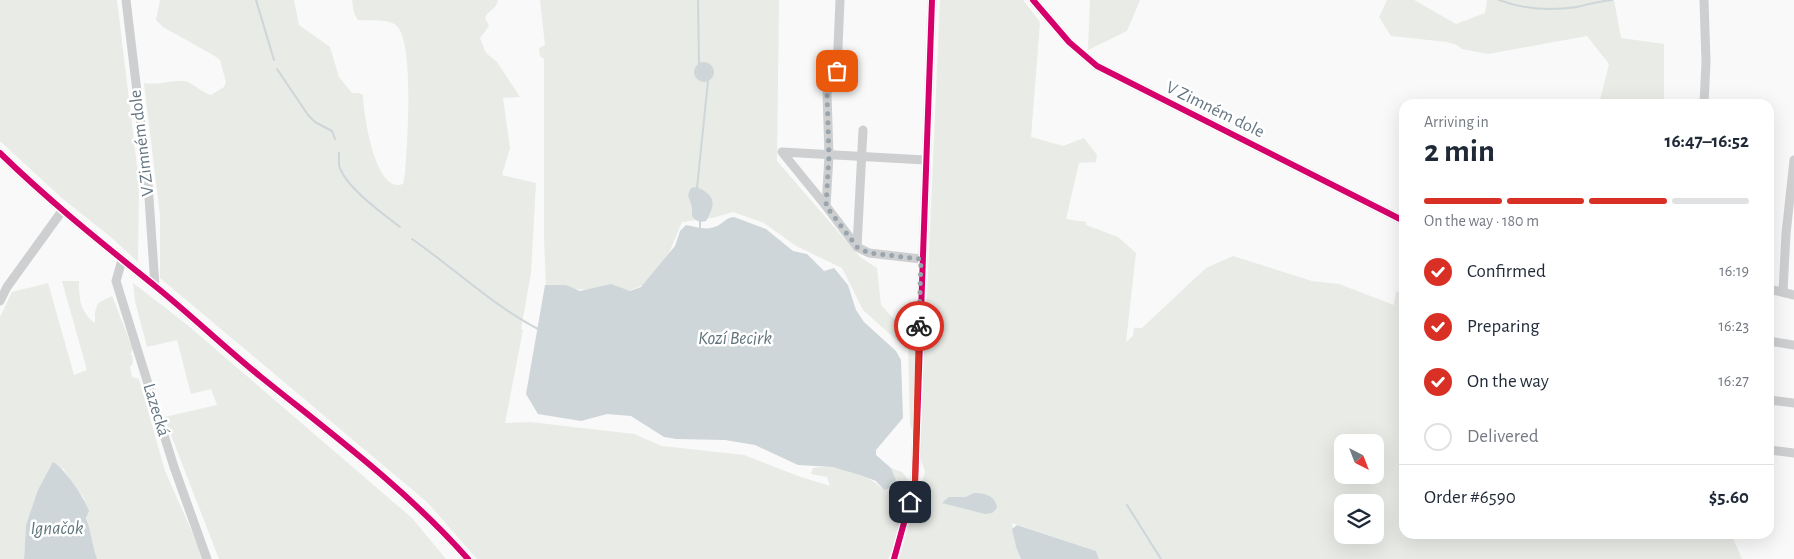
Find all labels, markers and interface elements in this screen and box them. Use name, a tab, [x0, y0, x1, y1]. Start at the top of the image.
pin	[816, 50, 858, 92]
icon: bag	[823, 57, 851, 85]
street label: V Zimném dole	[1163, 78, 1267, 142]
street label: V Zimném dole	[127, 89, 157, 197]
text: Arriving in	[1424, 114, 1489, 130]
text: 16:47–16:52	[1665, 132, 1749, 151]
text: 2 min	[1424, 135, 1495, 167]
text: On the way · 180 m	[1424, 213, 1539, 229]
icon: check	[1424, 258, 1452, 286]
text: Confirmed	[1467, 262, 1546, 281]
text: 16:19	[1719, 263, 1749, 279]
courier	[894, 301, 944, 351]
icon: bike	[905, 312, 933, 340]
icon: check	[1424, 313, 1452, 341]
text: Preparing	[1467, 317, 1540, 336]
text: 16:23	[1718, 318, 1749, 334]
water label: Kozí Becirk	[698, 329, 772, 348]
icon: check	[1424, 368, 1452, 396]
text: On the way	[1467, 372, 1549, 391]
text: 16:27	[1718, 373, 1749, 389]
street label: Lazecká	[139, 381, 173, 439]
text: Delivered	[1467, 427, 1539, 446]
north arrow	[1334, 434, 1384, 484]
map controls	[1334, 434, 1384, 544]
pin	[889, 481, 931, 523]
icon: home	[896, 488, 924, 516]
text: Order #6590	[1424, 488, 1516, 507]
text: $5.60	[1709, 488, 1749, 507]
button: layers	[1334, 494, 1384, 544]
water label: Ignačok	[31, 519, 84, 538]

